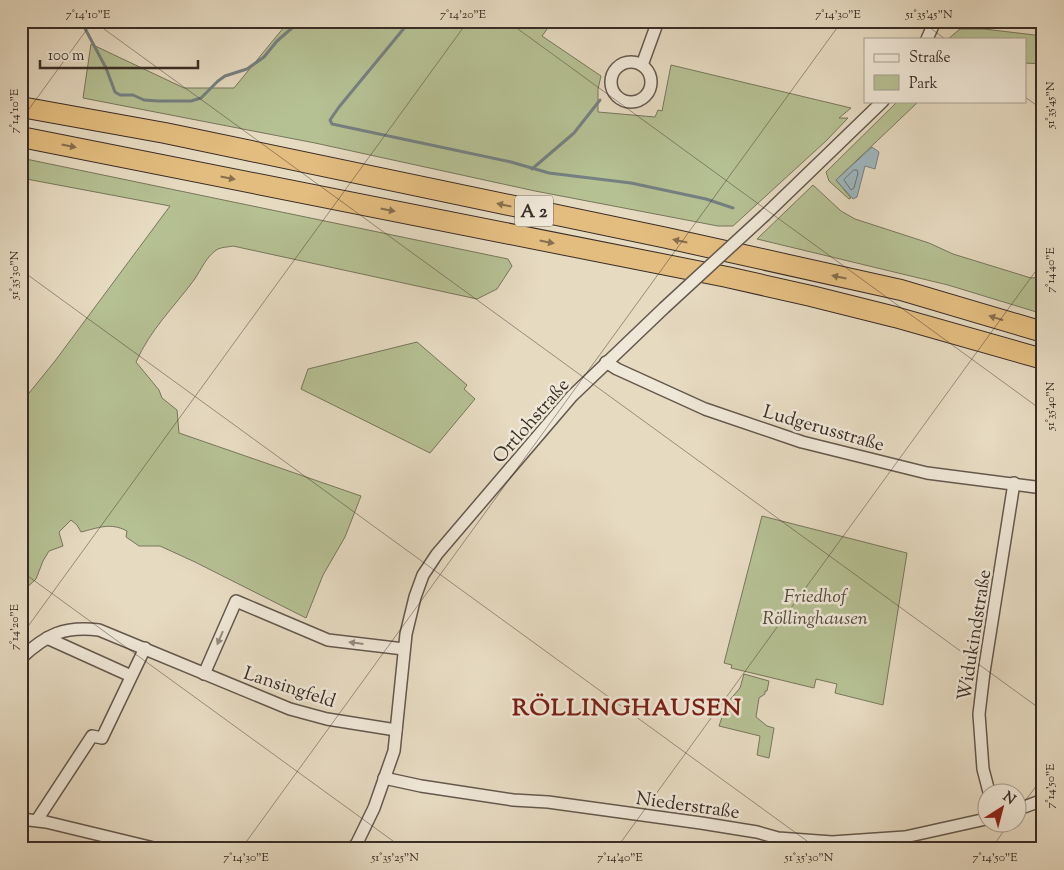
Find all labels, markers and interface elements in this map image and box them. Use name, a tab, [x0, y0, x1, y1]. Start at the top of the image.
text: 7°14'10"E	[66, 6, 111, 24]
text: 7°14'20"E	[440, 6, 487, 24]
text: 7°14'30"E	[815, 6, 861, 24]
text: 51°35'45"N	[904, 6, 953, 24]
scale bar	[40, 38, 198, 70]
legend	[864, 38, 1026, 102]
text: 100 m	[48, 46, 85, 67]
text: Straße	[909, 48, 951, 69]
text: Park	[909, 74, 938, 95]
text: 51°35'45"N	[1042, 81, 1060, 130]
text: 7°14'10"E	[6, 88, 24, 133]
one-way arrow	[61, 142, 77, 150]
one-way arrow	[221, 174, 236, 182]
road number: A 2	[515, 196, 553, 227]
one-way arrow	[497, 201, 512, 209]
one-way arrow	[380, 206, 396, 214]
one-way arrow	[672, 237, 688, 245]
one-way arrow	[540, 238, 556, 246]
text: 7°14'40"E	[1042, 247, 1060, 293]
text: 51°35'30"N	[6, 250, 24, 300]
one-way arrow	[831, 272, 847, 280]
one-way arrow	[988, 314, 1003, 322]
street label: Ortlohstraße	[487, 373, 577, 470]
text: 51°35'40"N	[1042, 381, 1060, 431]
street label: Ludgerusstraße	[759, 399, 887, 460]
street label: Widukindstraße	[952, 567, 999, 703]
park label: Friedhof Röllinghausen	[762, 584, 868, 633]
text: 7°14'20"E	[6, 603, 24, 650]
one-way arrow	[216, 630, 224, 645]
one-way arrow	[348, 639, 364, 647]
street label: Lansingfeld	[240, 661, 339, 716]
district label: RÖLLINGHAUSEN	[512, 692, 742, 726]
text: 7°14'50"E	[1042, 763, 1060, 808]
north arrow	[976, 782, 1026, 832]
street label: Niederstraße	[634, 786, 741, 827]
text: N	[998, 788, 1019, 810]
text: 7°14'30"E	[223, 849, 269, 867]
text: 51°35'25"N	[370, 849, 419, 867]
text: 7°14'40"E	[597, 849, 643, 867]
text: 51°35'30"N	[784, 849, 834, 867]
text: 7°14'50"E	[973, 849, 1018, 867]

